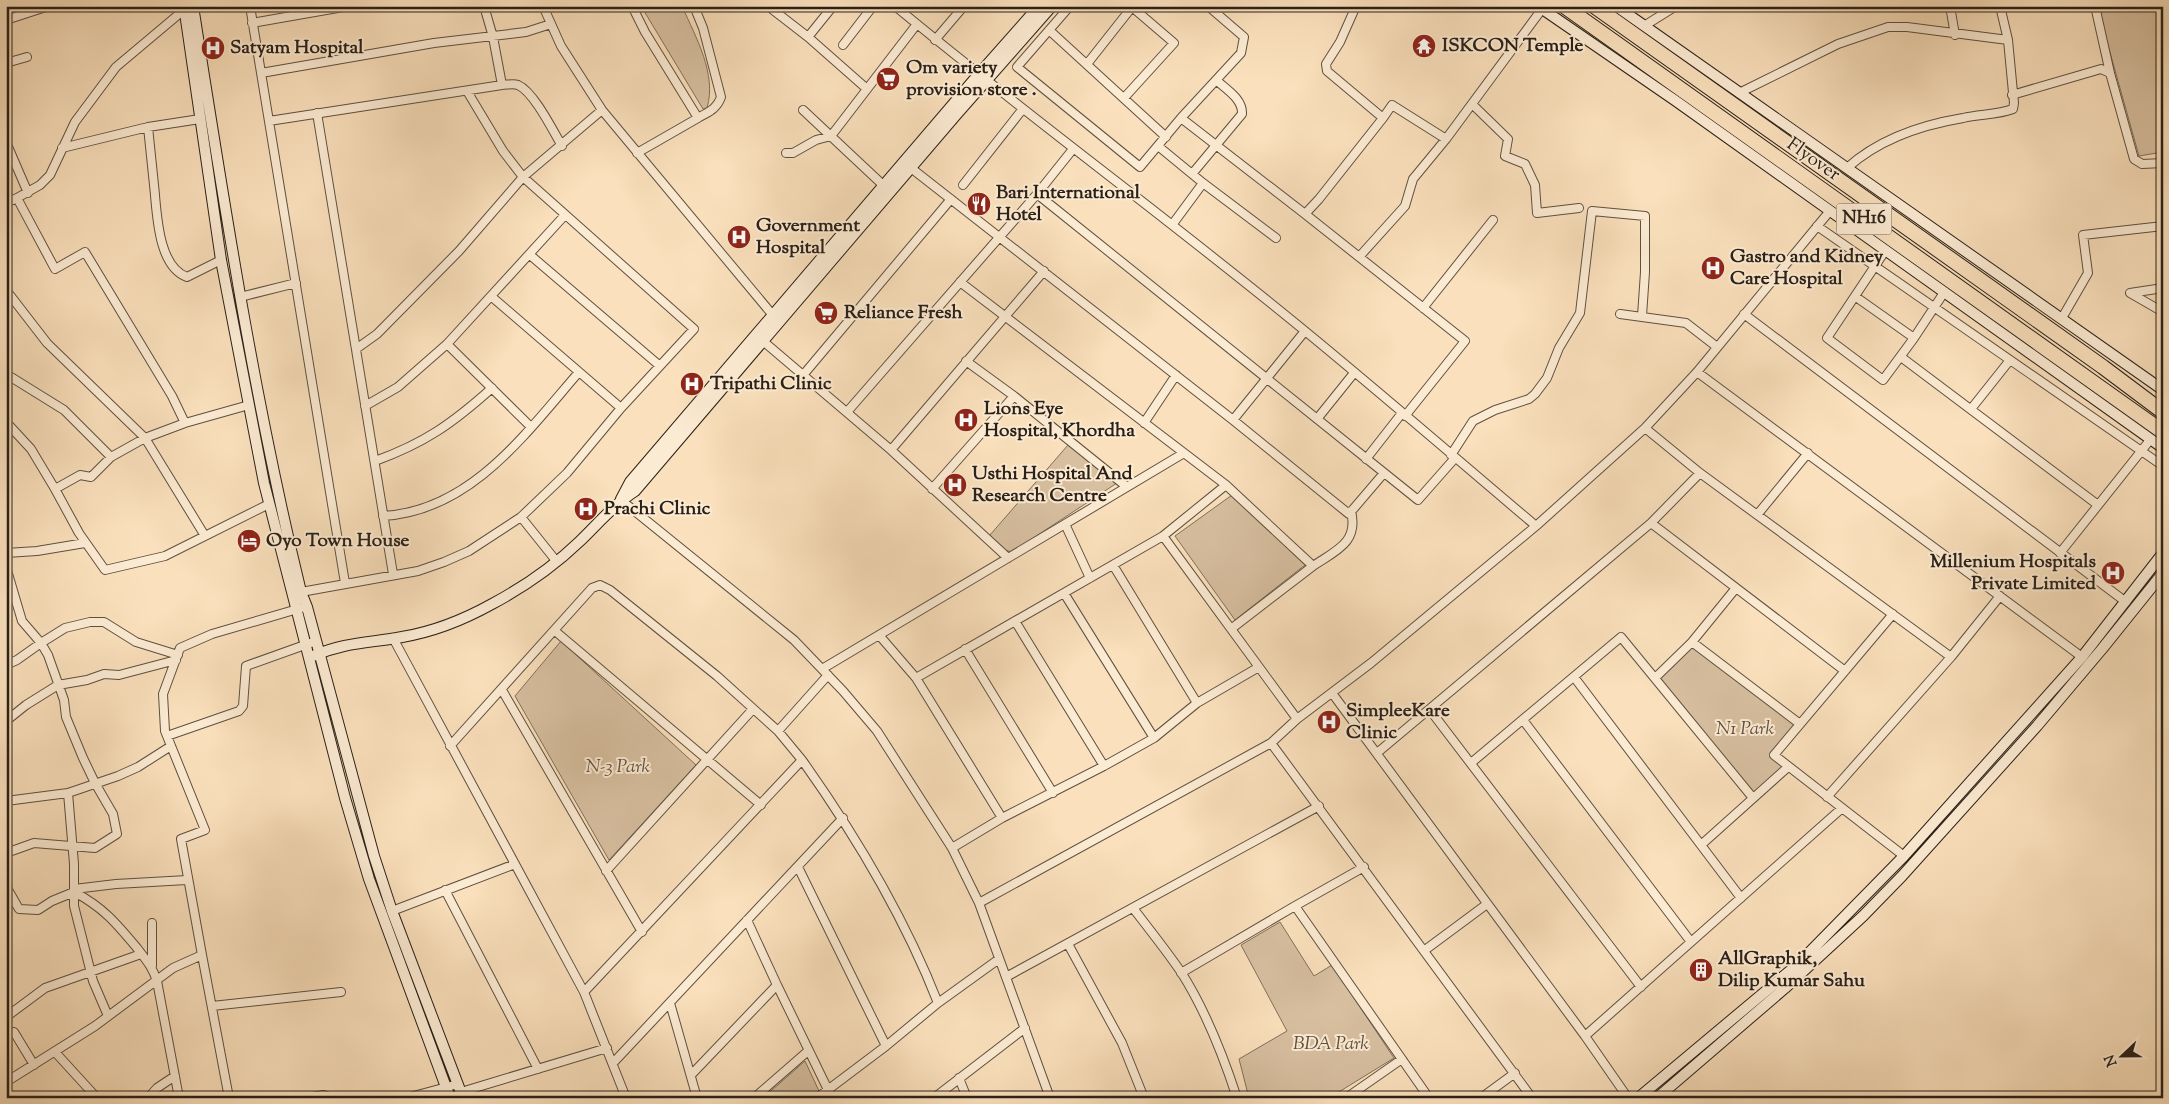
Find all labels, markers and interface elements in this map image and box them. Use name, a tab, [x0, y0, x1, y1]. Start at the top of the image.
temple icon: ISKCON Temple	[1411, 33, 1437, 59]
place label: ISKCON Temple	[1442, 33, 1584, 60]
hospital icon: Satyam Hospital	[200, 35, 226, 61]
place label: Satyam Hospital	[230, 35, 364, 62]
place label: Om variety provision store .	[906, 55, 1037, 104]
supermarket icon: Om variety provision store .	[875, 66, 901, 92]
street label: Flyover	[1781, 132, 1845, 188]
place label: Bari International Hotel	[996, 180, 1141, 229]
restaurant icon: Bari International Hotel	[966, 191, 992, 217]
road number: NH16	[1836, 203, 1892, 234]
place label: Government Hospital	[756, 213, 860, 262]
hospital icon: Government Hospital	[726, 224, 752, 250]
place label: Gastro and Kidney Care Hospital	[1730, 244, 1884, 293]
hospital icon: Gastro and Kidney Care Hospital	[1700, 255, 1726, 281]
supermarket icon: Reliance Fresh	[813, 300, 839, 326]
place label: Reliance Fresh	[844, 300, 964, 327]
hospital icon: Tripathi Clinic	[679, 371, 705, 397]
place label: Tripathi Clinic	[710, 371, 832, 398]
place label: Lions Eye Hospital, Khordha	[984, 396, 1135, 445]
hospital icon: Lions Eye Hospital, Khordha	[953, 407, 979, 433]
place label: Usthi Hospital And Research Centre	[972, 461, 1133, 510]
hospital icon: Usthi Hospital And Research Centre	[942, 472, 968, 498]
hospital icon: Prachi Clinic	[573, 496, 599, 522]
place label: Prachi Clinic	[604, 496, 711, 523]
hotel icon: Oyo Town House	[236, 528, 262, 554]
place label: Oyo Town House	[266, 528, 410, 555]
place label: Millenium Hospitals Private Limited	[1930, 549, 2097, 598]
hospital icon: Millenium Hospitals Private Limited	[2100, 560, 2126, 586]
place label: SimpleeKare Clinic	[1346, 698, 1450, 747]
hospital icon: SimpleeKare Clinic	[1316, 709, 1342, 735]
park label: N1 Park	[1716, 716, 1774, 743]
park label: N-3 Park	[586, 754, 651, 781]
place label: AllGraphik, Dilip Kumar Sahu	[1718, 946, 1865, 995]
building icon: AllGraphik, Dilip Kumar Sahu	[1688, 957, 1714, 983]
park label: BDA Park	[1293, 1031, 1369, 1058]
north arrow	[2096, 1032, 2146, 1082]
text: N	[2100, 1051, 2123, 1069]

